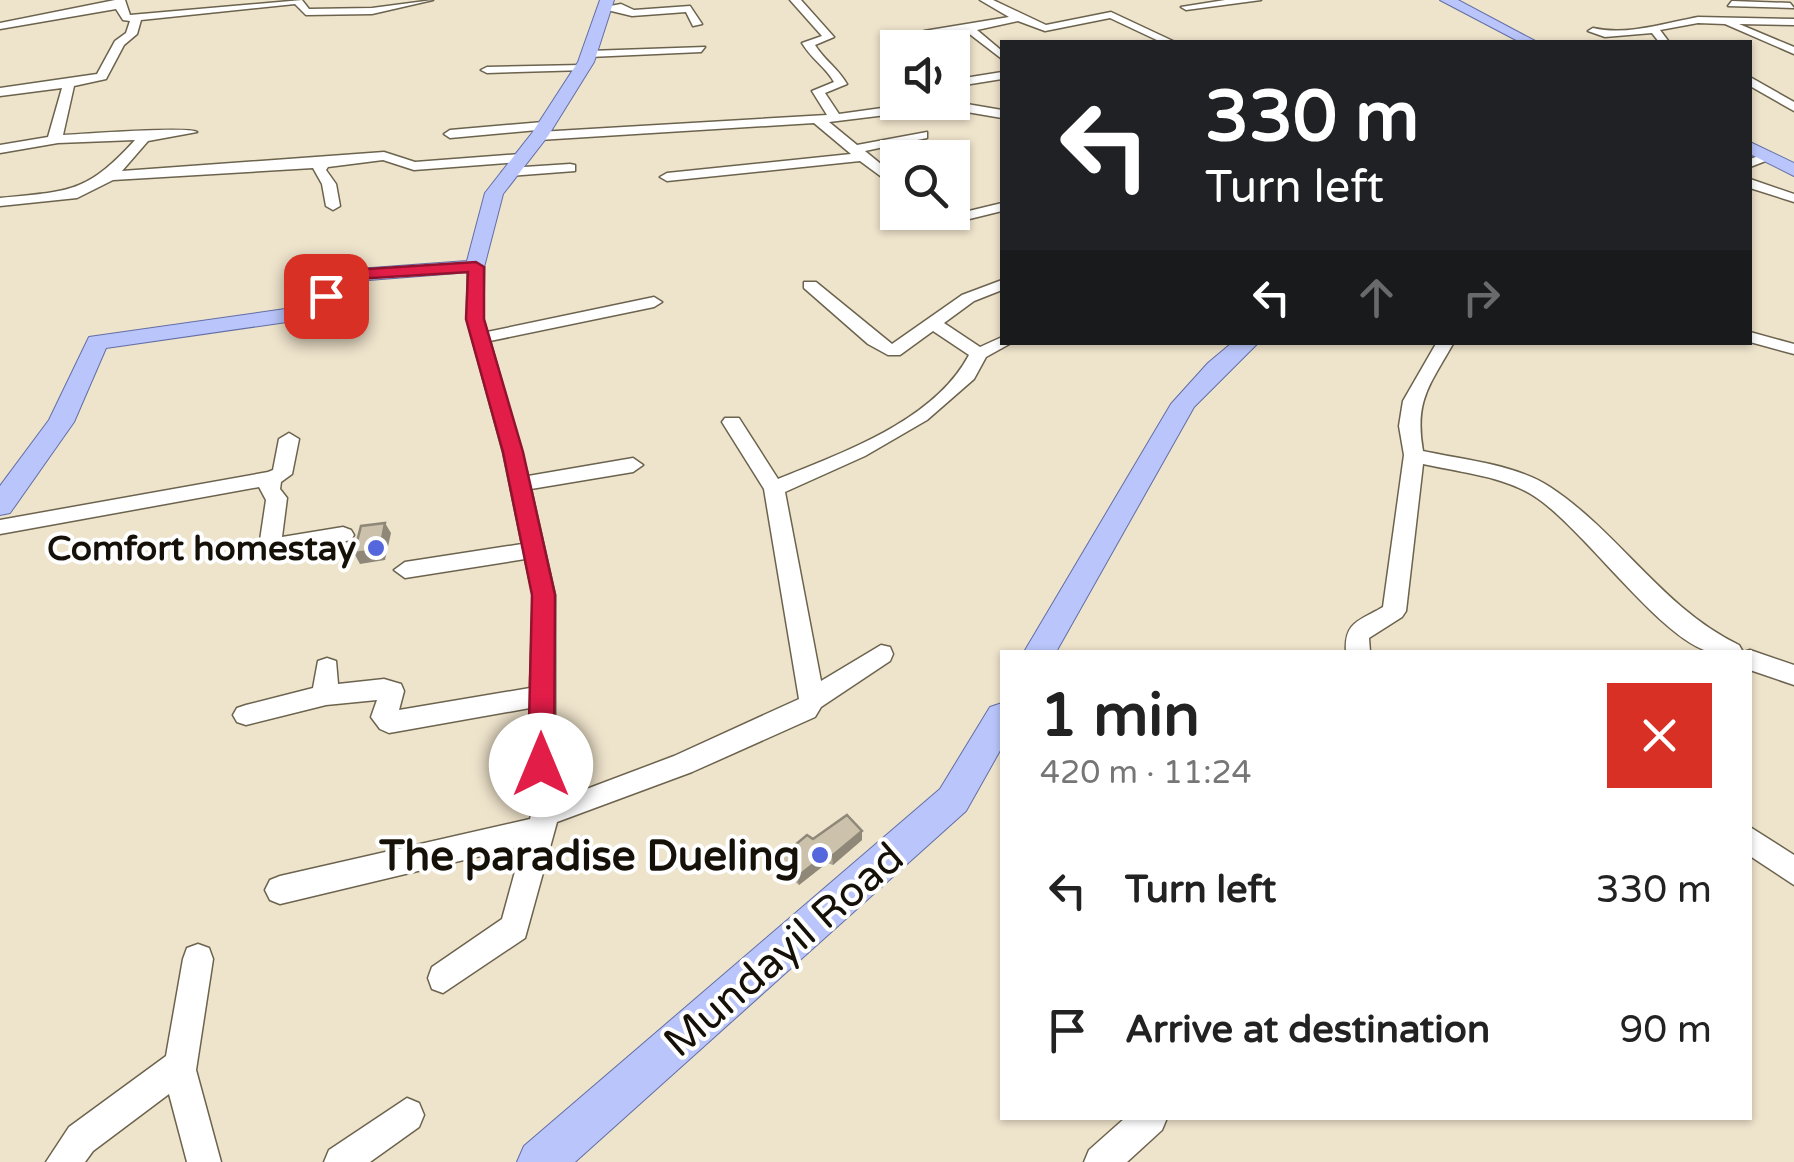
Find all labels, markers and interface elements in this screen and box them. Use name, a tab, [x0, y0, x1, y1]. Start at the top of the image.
map controls	[880, 30, 970, 230]
button: sound	[880, 30, 970, 120]
text: 330 m	[1205, 76, 1419, 160]
icon: left	[1040, 80, 1170, 210]
button: search	[880, 140, 970, 230]
text: Turn left	[1205, 161, 1384, 215]
pin	[284, 254, 369, 339]
icon: arrive	[299, 269, 354, 324]
icon: left	[1244, 270, 1299, 325]
icon: ahead	[1349, 270, 1404, 325]
icon: right	[1454, 270, 1509, 325]
place label: Comfort homestay	[47, 528, 356, 570]
marker: Comfort homestay	[365, 537, 387, 559]
text: 1 min	[1040, 680, 1200, 752]
button: close	[1607, 683, 1712, 788]
position arrow	[489, 713, 593, 817]
text: 420 m · 11:24	[1040, 754, 1252, 792]
place label: The paradise Dueling	[378, 831, 800, 882]
street label: Mundayil Road	[654, 832, 914, 1068]
marker: The paradise Dueling	[809, 844, 831, 866]
icon: left	[1040, 863, 1095, 918]
text: Turn left	[1125, 867, 1276, 913]
text: 330 m	[1596, 867, 1712, 913]
icon: arrive	[1040, 1003, 1095, 1058]
text: Arrive at destination	[1125, 1007, 1490, 1053]
text: 90 m	[1620, 1007, 1712, 1053]

